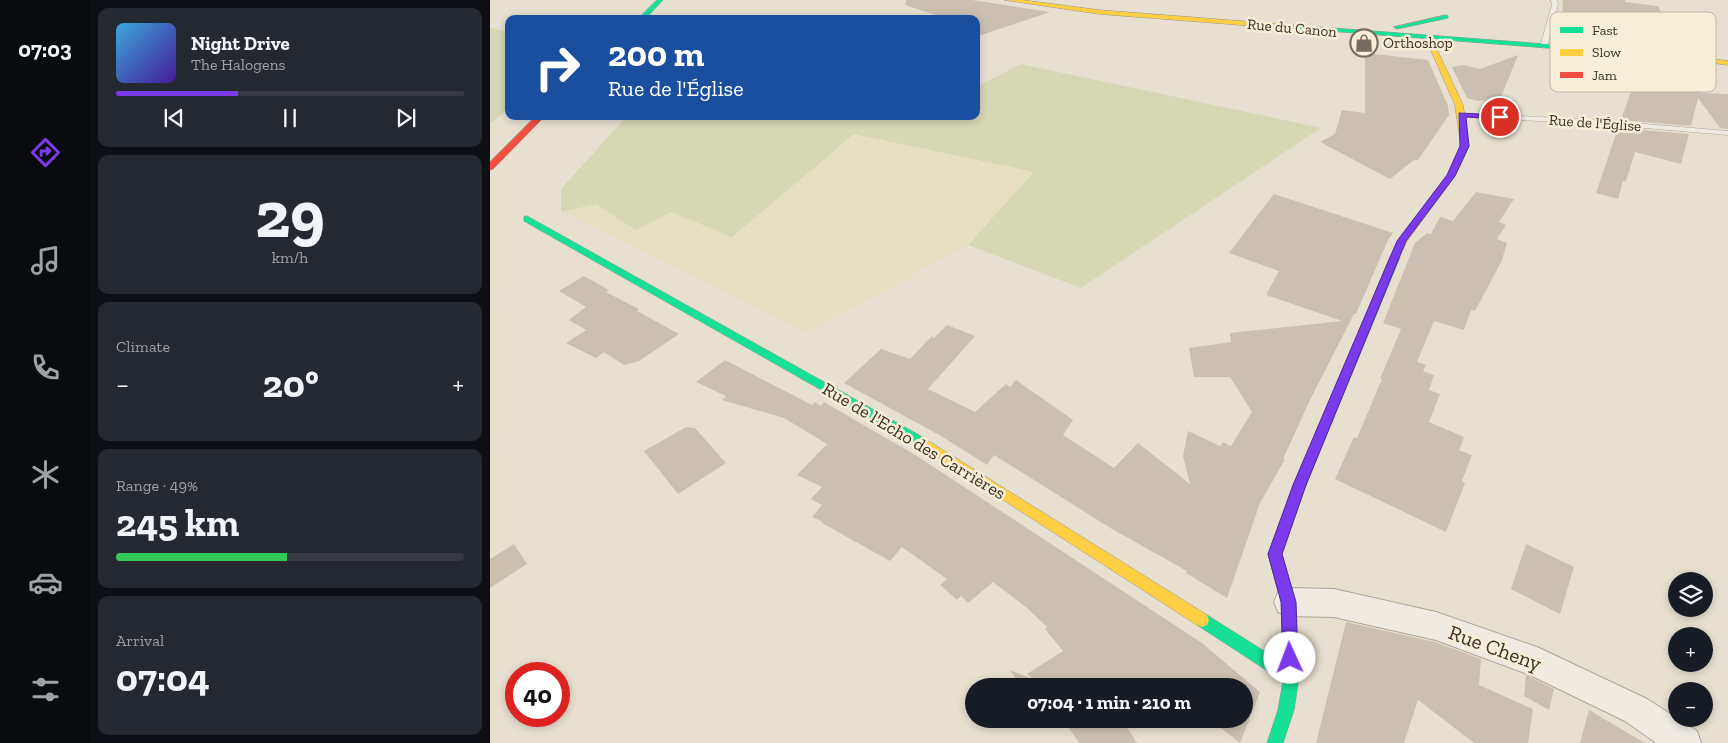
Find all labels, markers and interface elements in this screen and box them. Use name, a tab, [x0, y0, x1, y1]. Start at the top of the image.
legend	[1550, 12, 1716, 92]
street label: Rue du Canon	[1246, 15, 1338, 41]
text: Fast	[1592, 22, 1619, 39]
shop icon: Orthoshop	[1349, 28, 1379, 58]
text: Night Drive	[191, 32, 290, 55]
text: 200 m	[608, 33, 704, 75]
place label: Orthoshop	[1383, 34, 1453, 52]
icon: right	[525, 35, 590, 100]
text: 07:03	[18, 36, 72, 63]
text: Slow	[1592, 44, 1621, 61]
text: The Halogens	[191, 55, 286, 74]
text: Jam	[1592, 67, 1617, 84]
text: Rue de l'Église	[608, 75, 744, 102]
pin	[1479, 96, 1521, 138]
icon: arrive	[1486, 103, 1514, 131]
icon: previous	[160, 104, 188, 132]
icon: pause	[276, 104, 304, 132]
icon: next	[392, 104, 420, 132]
street label: Rue de l'Église	[1548, 111, 1642, 135]
icon: directions	[28, 135, 63, 170]
text: 29	[255, 176, 325, 254]
icon: music	[28, 243, 63, 278]
text: km/h	[272, 248, 308, 267]
text: Climate	[116, 337, 170, 356]
icon: phone	[28, 350, 63, 385]
text: 20°	[263, 361, 319, 407]
text: −	[116, 368, 129, 401]
text: +	[452, 368, 464, 401]
street label: Rue de l'Echo des Carrières	[818, 378, 1010, 504]
icon: climate	[28, 457, 63, 492]
text: Range · 49%	[116, 476, 198, 495]
text: 245 km	[116, 500, 239, 546]
icon: car	[28, 565, 63, 600]
map controls	[1668, 572, 1713, 727]
button: layers	[1668, 572, 1713, 617]
street label: Rue Cheny	[1445, 619, 1545, 676]
button: +	[1668, 627, 1713, 672]
text: Arrival	[116, 631, 164, 650]
position arrow	[1263, 631, 1315, 683]
text: 07:04	[116, 655, 210, 701]
speed limit sign: 40	[505, 662, 570, 727]
icon: filters	[28, 672, 63, 707]
button: −	[1668, 682, 1713, 727]
text: 07:04 · 1 min · 210 m	[1027, 691, 1191, 714]

